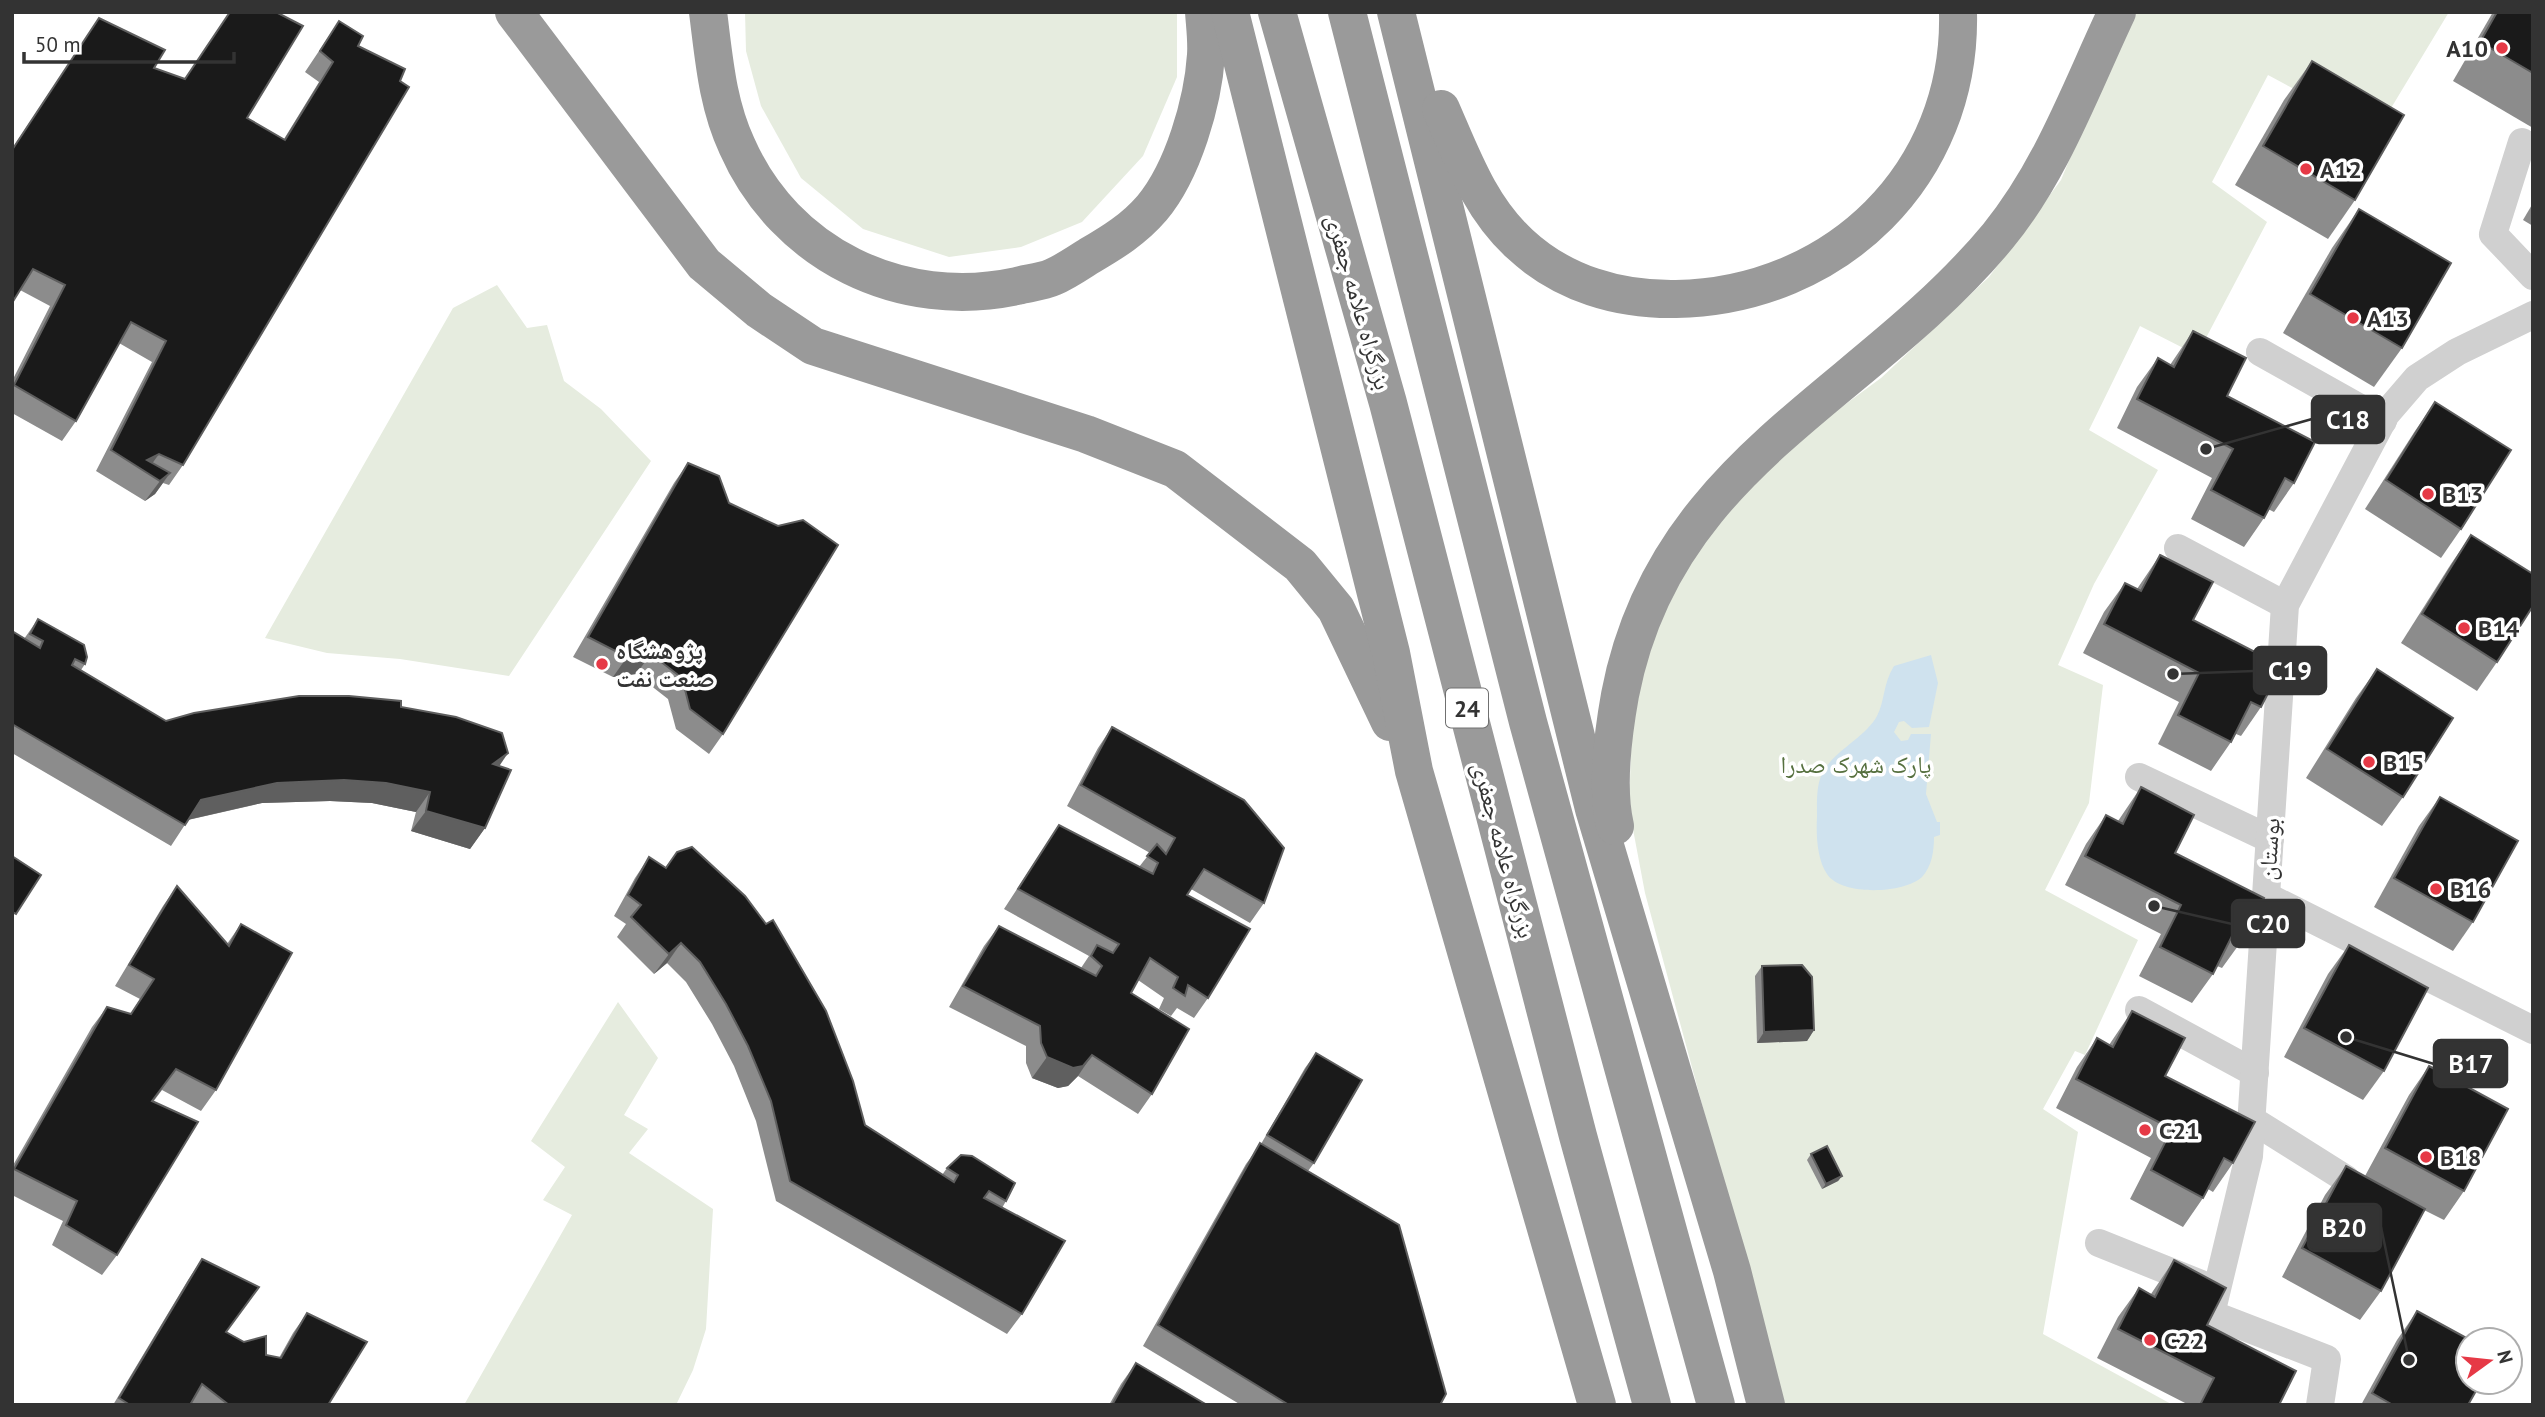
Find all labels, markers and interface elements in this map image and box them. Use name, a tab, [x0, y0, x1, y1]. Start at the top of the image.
scale bar	[24, 21, 234, 65]
text: 50 m	[35, 31, 81, 58]
place label: A10	[2446, 33, 2488, 64]
marker: A10	[2494, 40, 2510, 56]
place label: A12	[2320, 154, 2362, 185]
marker: A12	[2298, 161, 2314, 177]
street label: بزرگراه علامه جعفری	[1319, 211, 1399, 393]
place label: A13	[2367, 303, 2409, 334]
marker: A13	[2345, 310, 2361, 326]
callout: C18	[2312, 396, 2384, 443]
text: C18	[2326, 403, 2370, 436]
place label: B13	[2442, 479, 2483, 510]
marker: B13	[2420, 486, 2436, 502]
place label: B14	[2478, 613, 2520, 644]
marker: B14	[2456, 620, 2472, 636]
place label: پژوهشگاه صنعت نفت	[616, 635, 715, 694]
callout: C19	[2254, 647, 2326, 694]
text: C19	[2268, 654, 2312, 687]
marker: پژوهشگاه صنعت نفت	[594, 656, 610, 672]
road number: 24	[1446, 688, 1488, 728]
place label: B15	[2383, 747, 2424, 778]
park label: پارک شهرک صدرا	[1781, 749, 1931, 780]
marker: B15	[2361, 754, 2377, 770]
street label: بزرگراه علامه جعفری	[1466, 759, 1542, 941]
street label: بوستان	[2251, 817, 2287, 881]
place label: B16	[2450, 874, 2491, 905]
marker: B16	[2428, 881, 2444, 897]
callout: C20	[2232, 900, 2304, 947]
text: C20	[2246, 907, 2290, 940]
callout: B17	[2434, 1040, 2507, 1087]
text: B17	[2449, 1047, 2493, 1080]
place label: C21	[2159, 1115, 2200, 1146]
marker: C21	[2137, 1122, 2153, 1138]
place label: B18	[2440, 1142, 2481, 1173]
marker: B18	[2418, 1149, 2434, 1165]
callout: B20	[2308, 1204, 2381, 1251]
text: B20	[2322, 1211, 2366, 1244]
place label: C22	[2164, 1325, 2205, 1356]
north arrow	[2454, 1326, 2524, 1396]
marker: C22	[2142, 1332, 2158, 1348]
text: N	[2492, 1347, 2519, 1366]

